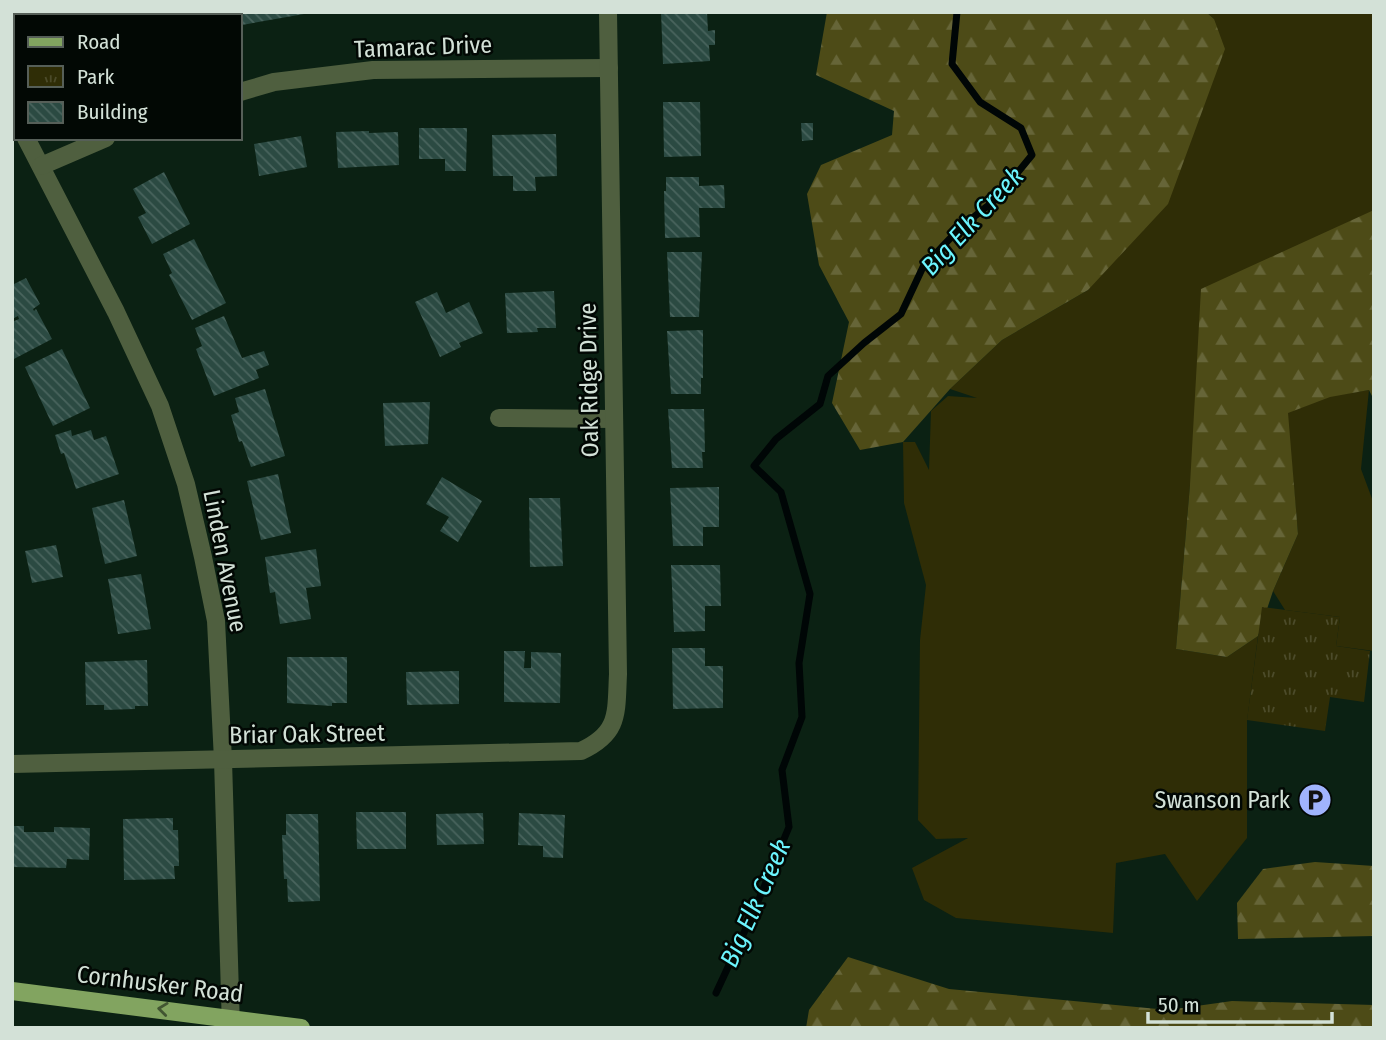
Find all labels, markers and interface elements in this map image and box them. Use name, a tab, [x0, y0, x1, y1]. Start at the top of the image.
legend	[14, 14, 242, 140]
text: Road	[77, 29, 121, 55]
street label: Tamarac Drive	[354, 31, 492, 63]
text: Park	[77, 64, 115, 90]
text: Building	[77, 99, 148, 125]
water label: Big Elk Creek	[914, 161, 1030, 282]
street label: Oak Ridge Drive	[574, 302, 604, 458]
street label: Linden Avenue	[197, 487, 253, 635]
street label: Briar Oak Street	[229, 719, 385, 749]
parking icon: Swanson Park	[1296, 781, 1334, 819]
place label: Swanson Park	[1154, 786, 1291, 814]
water label: Big Elk Creek	[714, 834, 797, 972]
street label: Cornhusker Road	[75, 960, 245, 1008]
scale bar	[1148, 981, 1332, 1025]
text: 50 m	[1158, 992, 1200, 1018]
one-way arrow	[157, 1001, 169, 1016]

